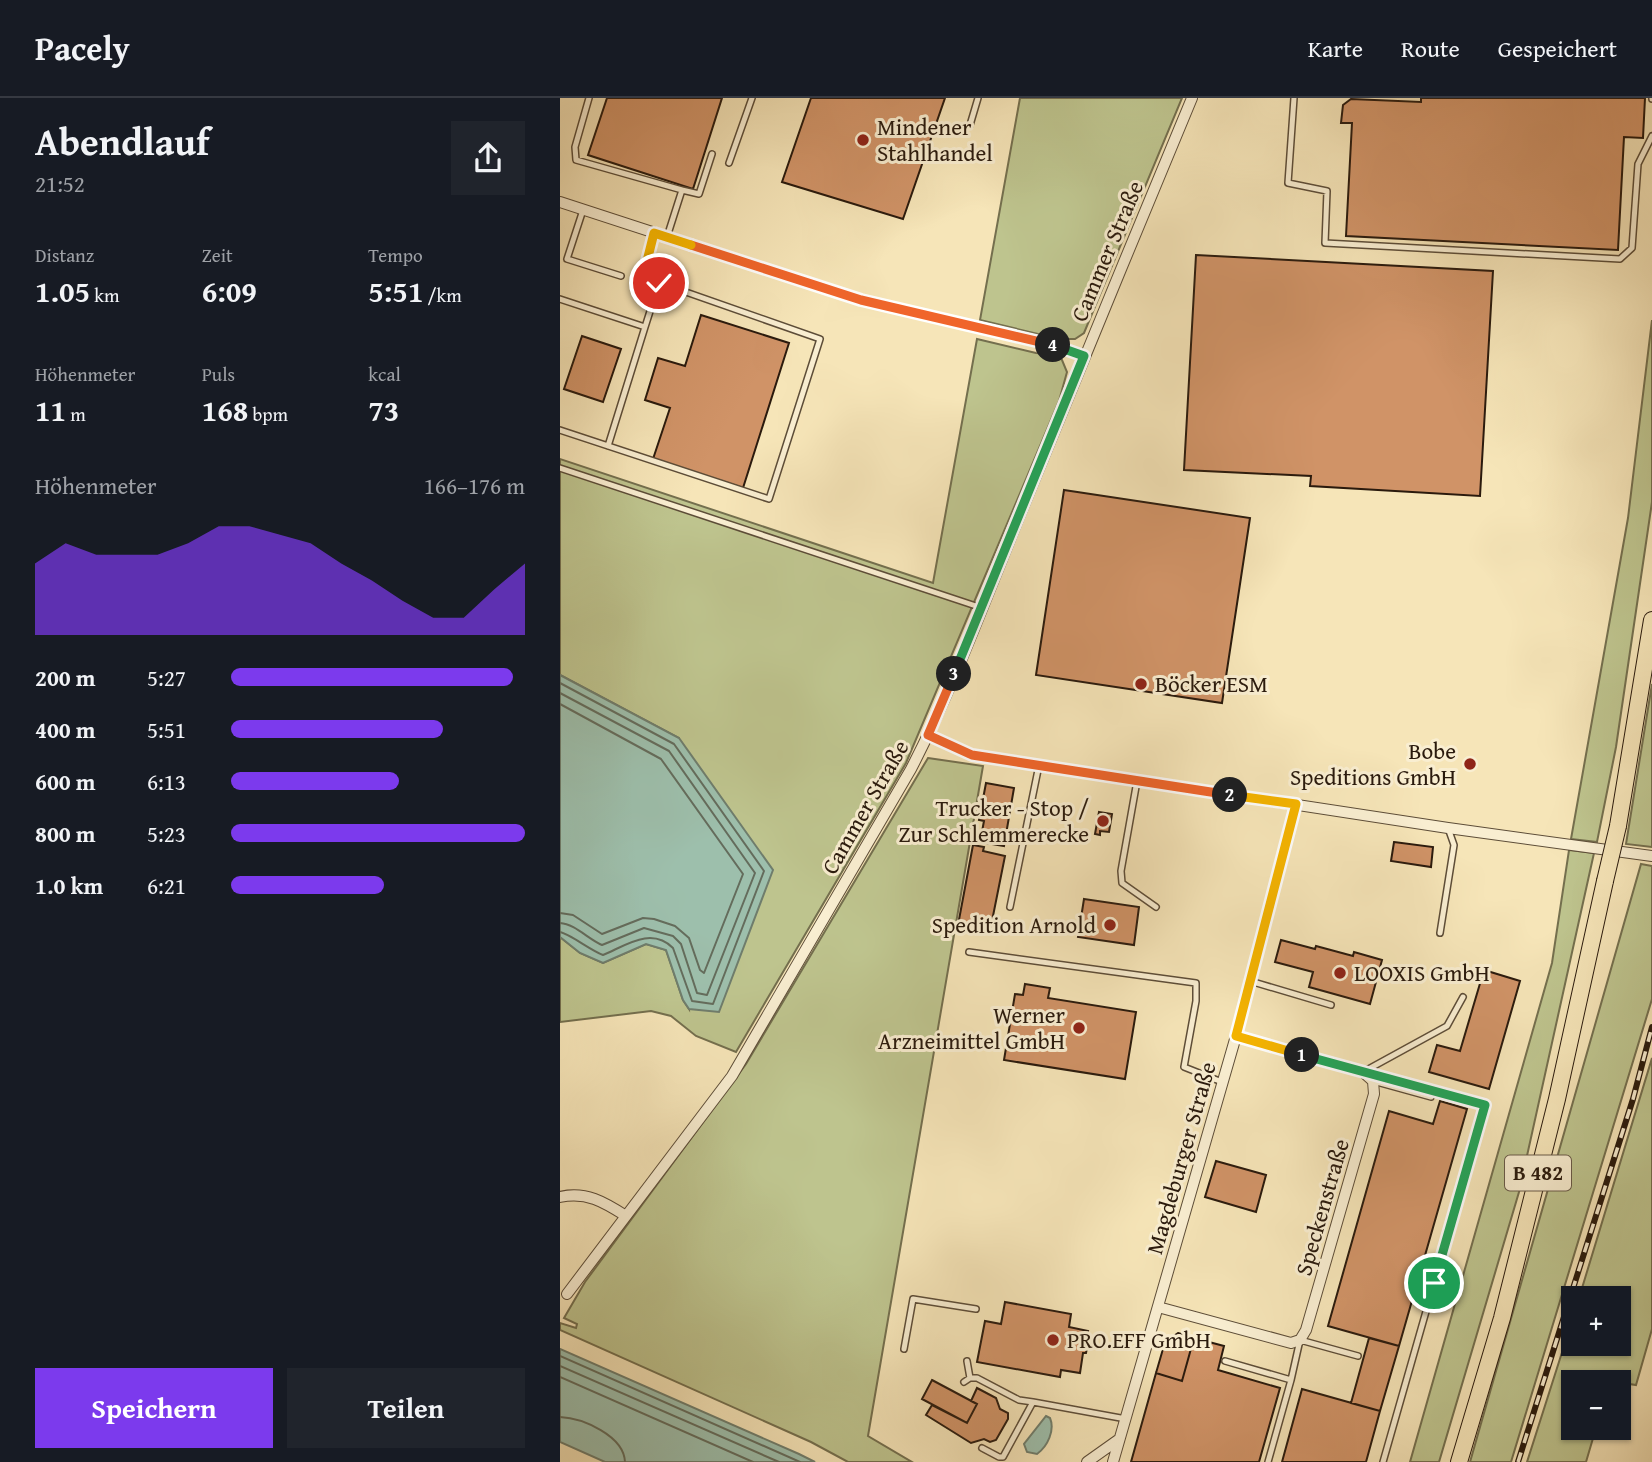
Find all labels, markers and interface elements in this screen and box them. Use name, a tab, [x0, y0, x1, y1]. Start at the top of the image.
text: Pacely	[35, 24, 130, 72]
text: Karte	[1308, 31, 1363, 66]
text: Route	[1401, 31, 1460, 66]
text: Gespeichert	[1498, 31, 1617, 66]
place label: Mindener Stahlhandel	[877, 110, 993, 169]
text: Abendlauf	[35, 113, 209, 169]
button: share	[451, 121, 525, 195]
marker: Mindener Stahlhandel	[855, 132, 871, 148]
text: 21:52	[35, 167, 85, 200]
street label: Cammer Straße	[1062, 175, 1151, 326]
text: Distanz	[35, 241, 94, 269]
text: Zeit	[202, 241, 233, 269]
text: Tempo	[368, 241, 423, 269]
pin	[629, 253, 689, 313]
icon: check	[640, 264, 678, 302]
text: 1.05	[35, 269, 90, 313]
text: 6:09	[202, 269, 257, 313]
text: 5:51	[368, 269, 423, 313]
text: km	[90, 281, 119, 309]
text: /km	[423, 281, 462, 309]
pin: 4	[1036, 328, 1070, 362]
text: 4	[1048, 330, 1057, 358]
text: Höhenmeter	[35, 360, 135, 388]
text: Puls	[202, 360, 235, 388]
text: kcal	[368, 360, 401, 388]
text: 11	[35, 388, 66, 432]
text: 168	[202, 388, 248, 432]
text: 73	[368, 388, 399, 432]
text: m	[66, 400, 86, 428]
text: bpm	[248, 400, 288, 428]
text: Höhenmeter	[35, 469, 157, 502]
text: 166–176 m	[424, 469, 525, 502]
pin: 3	[936, 656, 972, 692]
text: 3	[949, 659, 958, 687]
text: 200 m	[35, 661, 96, 694]
text: 5:27	[147, 661, 186, 694]
place label: Böcker ESM	[1155, 667, 1268, 700]
marker: Böcker ESM	[1133, 676, 1149, 692]
text: 400 m	[35, 713, 96, 746]
text: 5:51	[147, 713, 186, 746]
street label: Cammer Straße	[813, 734, 916, 880]
place label: Bobe Speditions GmbH	[1290, 734, 1456, 793]
marker: Bobe Speditions GmbH	[1462, 756, 1478, 772]
text: 600 m	[35, 765, 96, 798]
text: 6:13	[147, 765, 186, 798]
pin: 2	[1212, 778, 1248, 812]
text: 2	[1225, 780, 1234, 808]
place label: Trucker - Stop / Zur Schlemmerecke	[898, 791, 1089, 850]
marker: Trucker - Stop / Zur Schlemmerecke	[1095, 813, 1111, 829]
text: 800 m	[35, 817, 96, 850]
text: 5:23	[147, 817, 186, 850]
text: 1.0 km	[35, 869, 103, 902]
text: 6:21	[147, 869, 186, 902]
place label: Spedition Arnold	[932, 908, 1097, 941]
marker: Spedition Arnold	[1102, 917, 1118, 933]
place label: LOOXIS GmbH	[1354, 956, 1490, 989]
marker: LOOXIS GmbH	[1332, 965, 1348, 981]
place label: Werner Arzneimittel GmbH	[878, 998, 1066, 1057]
marker: Werner Arzneimittel GmbH	[1071, 1020, 1087, 1036]
pin: 1	[1284, 1038, 1320, 1072]
text: 1	[1297, 1040, 1306, 1068]
street label: Magdeburger Straße	[1137, 1058, 1224, 1258]
street label: Speckenstraße	[1286, 1135, 1357, 1279]
road number: B 482	[1505, 1156, 1571, 1190]
pin	[1404, 1253, 1464, 1313]
icon: arrive	[1415, 1264, 1453, 1302]
map controls	[1561, 1286, 1631, 1440]
button: +	[1561, 1286, 1631, 1356]
place label: PRO.EFF GmbH	[1067, 1323, 1211, 1356]
marker: PRO.EFF GmbH	[1045, 1332, 1061, 1348]
button: Speichern	[35, 1368, 273, 1448]
button: Teilen	[287, 1368, 525, 1448]
button: −	[1561, 1370, 1631, 1440]

